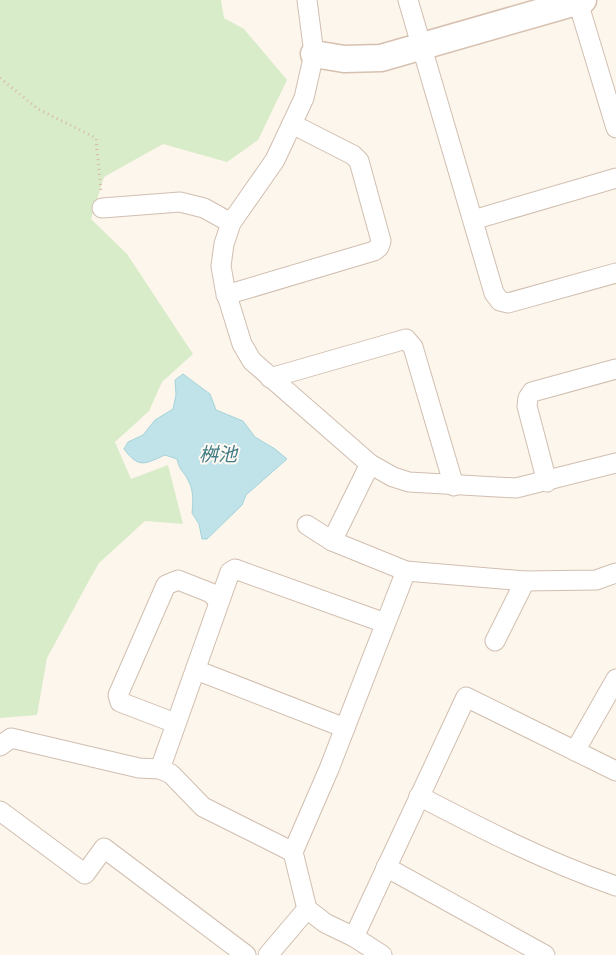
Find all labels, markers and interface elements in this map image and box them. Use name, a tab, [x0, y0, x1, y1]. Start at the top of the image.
water label: 桝池	[199, 442, 239, 467]

